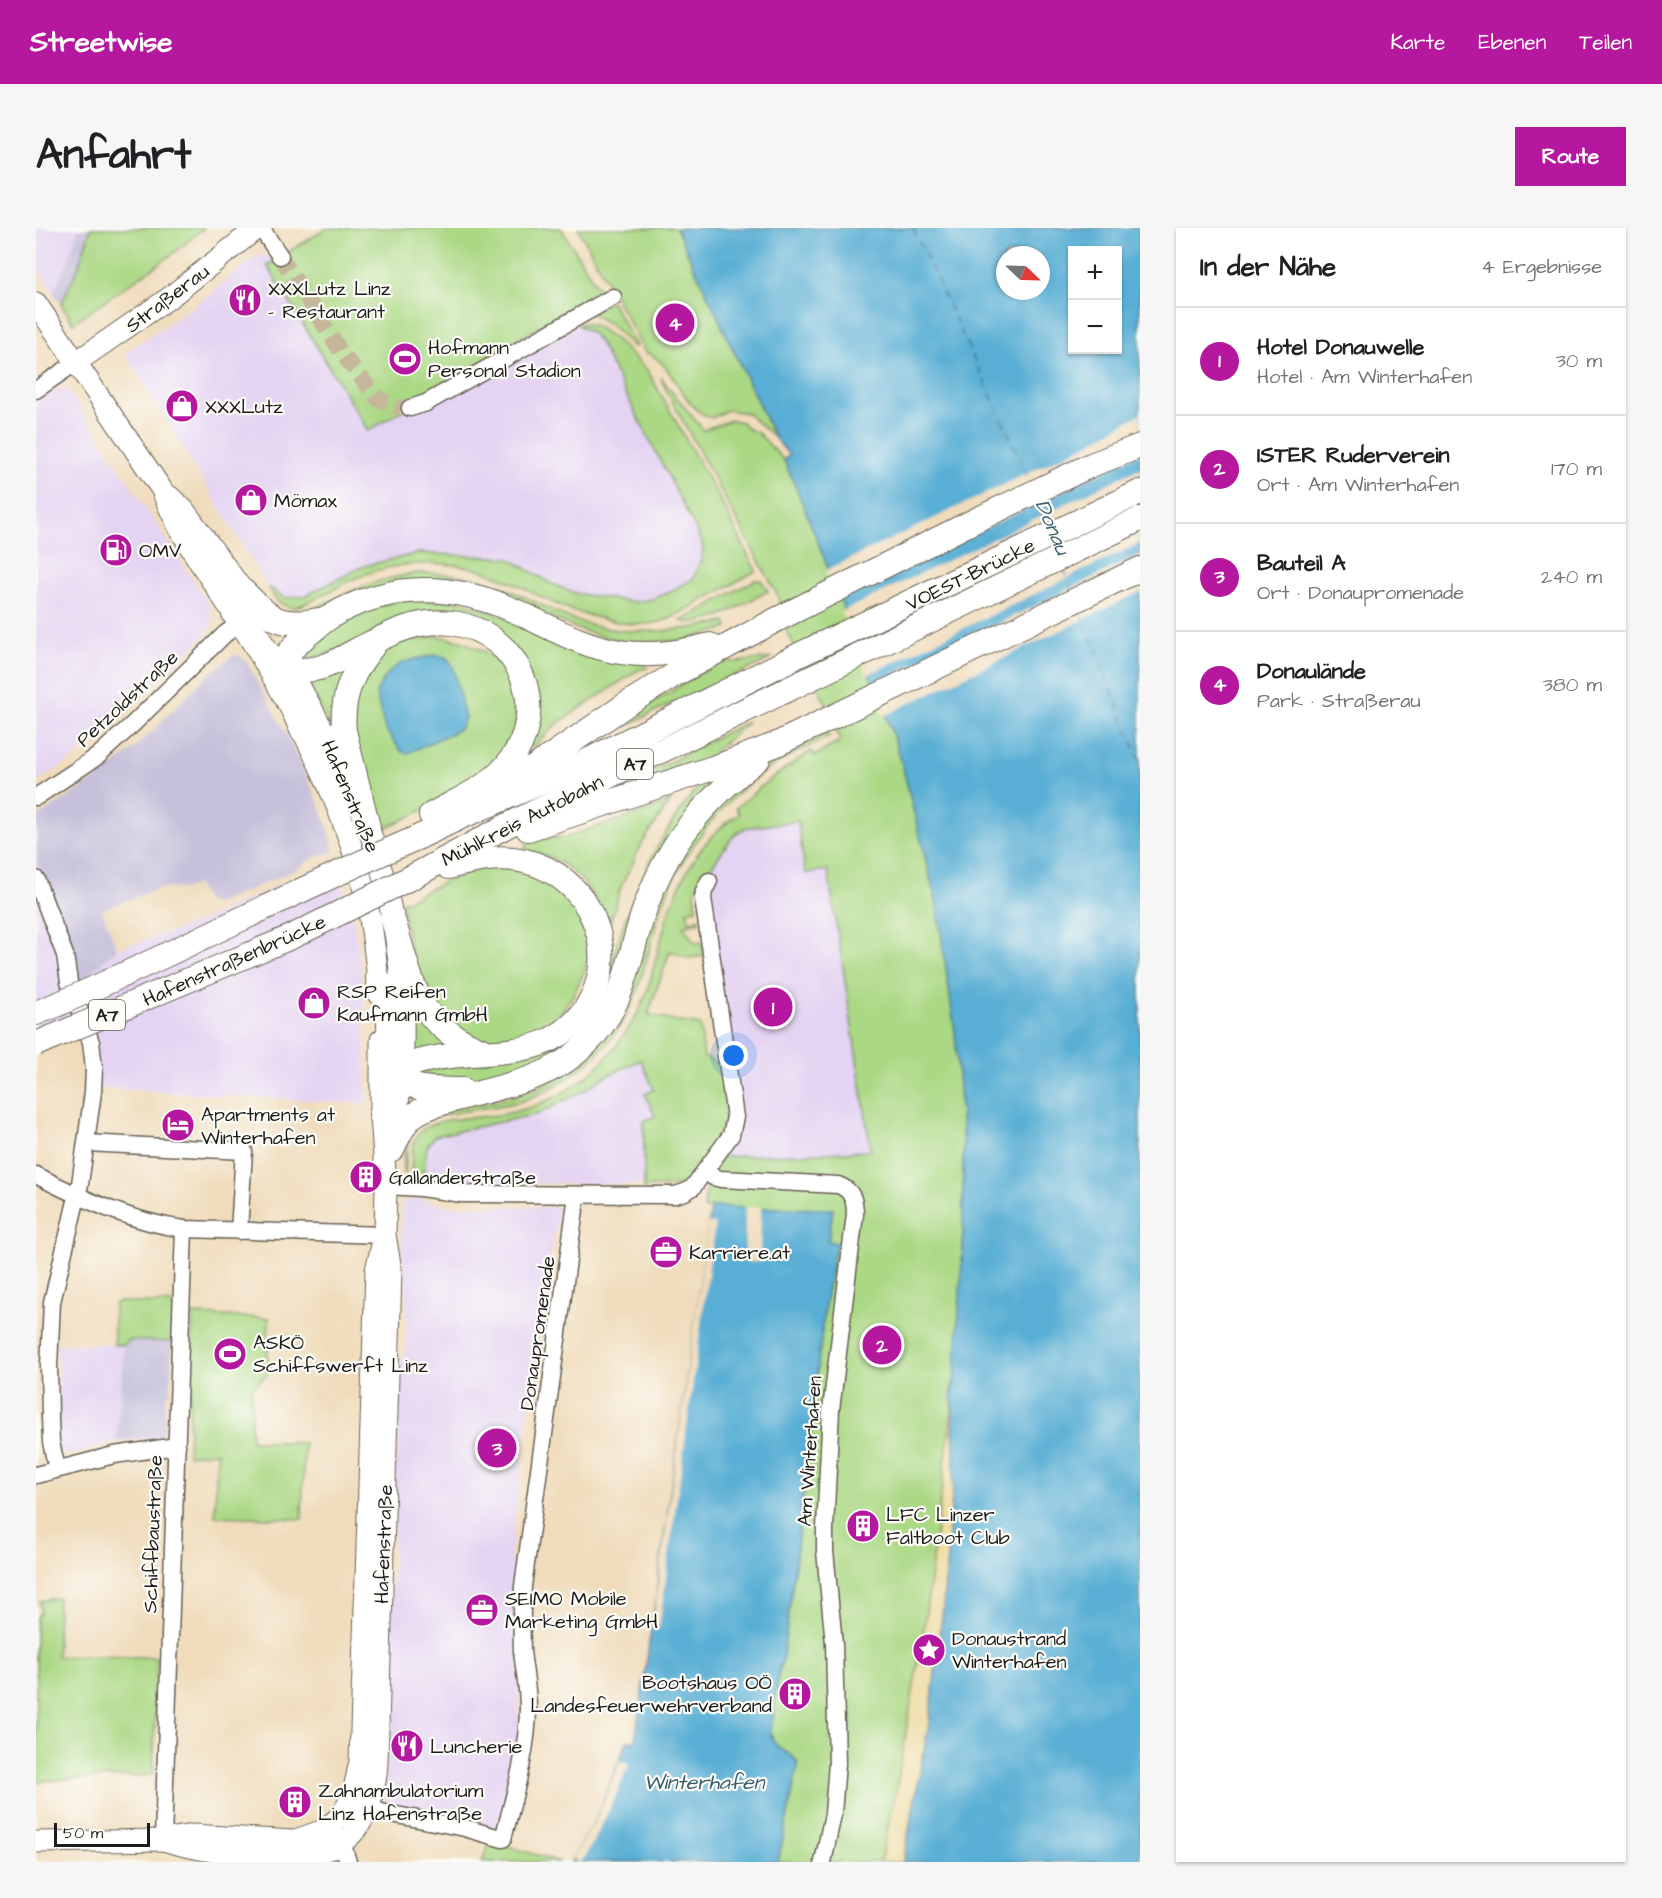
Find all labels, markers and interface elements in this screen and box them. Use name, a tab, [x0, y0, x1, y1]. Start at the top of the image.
text: Streetwise	[30, 23, 172, 62]
text: Karte	[1390, 28, 1445, 57]
text: Ebenen	[1478, 28, 1546, 57]
text: Teilen	[1579, 28, 1632, 57]
text: Anfahrt	[36, 127, 191, 185]
button: Route	[1515, 127, 1626, 186]
north arrow	[996, 246, 1050, 300]
map controls	[1068, 246, 1122, 354]
button: +	[1068, 246, 1122, 300]
text: In der Nähe	[1200, 249, 1336, 285]
text: 4 Ergebnisse	[1481, 253, 1602, 281]
street label: Straßerau	[120, 258, 215, 340]
place label: XXXLutz Linz - Restaurant	[268, 275, 391, 326]
restaurant icon: XXXLutz Linz - Restaurant	[227, 282, 263, 318]
pin: 4	[656, 300, 694, 346]
button: −	[1068, 300, 1122, 354]
text: Hotel Donauwelle	[1257, 332, 1424, 363]
place label: Hofmann Personal Stadion	[428, 334, 581, 385]
sports icon: Hofmann Personal Stadion	[387, 341, 423, 377]
text: 1	[1218, 347, 1221, 375]
text: 30 m	[1556, 347, 1602, 375]
text: Hotel · Am Winterhafen	[1257, 363, 1472, 391]
shop icon: XXXLutz	[164, 388, 200, 424]
place label: XXXLutz	[205, 393, 283, 421]
text: ISTER Ruderverein	[1257, 440, 1450, 471]
text: 2	[1214, 455, 1225, 483]
text: 170 m	[1551, 455, 1602, 483]
text: Ort · Am Winterhafen	[1257, 471, 1459, 499]
shop icon: Mömax	[233, 482, 269, 518]
place label: Mömax	[274, 487, 338, 515]
water label: Donau	[1028, 495, 1078, 560]
street label: VOEST-Brücke	[901, 531, 1040, 618]
fuel station icon: OMV	[98, 532, 134, 568]
place label: OMV	[139, 537, 182, 565]
text: Bauteil A	[1257, 548, 1346, 579]
text: 3	[1214, 563, 1225, 591]
text: 240 m	[1541, 563, 1602, 591]
text: Ort · Donaupromenade	[1257, 579, 1464, 607]
street label: Petzoldstraße	[70, 644, 185, 754]
text: Donaulände	[1257, 656, 1366, 687]
text: 4	[1213, 671, 1226, 699]
text: 380 m	[1543, 671, 1602, 699]
text: Park · Straßerau	[1257, 687, 1421, 715]
street label: Hafenstraße	[314, 736, 386, 857]
road number: A7	[617, 749, 653, 779]
street label: Mühlkreis Autobahn	[437, 768, 608, 874]
street label: Hafenstraßenbrücke	[138, 908, 330, 1014]
place label: RSP Reifen Kaufmann GmbH	[337, 978, 488, 1029]
pin: 1	[754, 984, 792, 1030]
shop icon: RSP Reifen Kaufmann GmbH	[296, 985, 332, 1021]
road number: A7	[89, 1000, 125, 1030]
your location	[719, 1041, 748, 1070]
place label: Apartments at Winterhafen	[201, 1101, 335, 1152]
hotel icon: Apartments at Winterhafen	[160, 1107, 196, 1143]
building icon: Gallanderstraße	[348, 1159, 384, 1195]
place label: Gallanderstraße	[389, 1164, 536, 1192]
office icon: Karriere.at	[648, 1234, 684, 1270]
place label: Karriere.at	[689, 1239, 790, 1267]
street label: Donaupromenade	[513, 1254, 563, 1412]
pin: 2	[862, 1322, 902, 1368]
place label: ASKÖ Schiffswerft Linz	[253, 1329, 428, 1380]
sports icon: ASKÖ Schiffswerft Linz	[212, 1336, 248, 1372]
street label: Am Winterhafen	[791, 1375, 829, 1527]
pin: 3	[478, 1426, 516, 1470]
street label: Schiffbaustraße	[136, 1454, 170, 1614]
street label: Hafenstraße	[368, 1484, 400, 1604]
place label: LFC Linzer Faltboot Club	[886, 1501, 1010, 1552]
building icon: LFC Linzer Faltboot Club	[845, 1508, 881, 1544]
place label: SEIMO Mobile Marketing GmbH	[505, 1585, 658, 1637]
office icon: SEIMO Mobile Marketing GmbH	[464, 1592, 500, 1628]
place label: Donaustrand Winterhafen	[952, 1625, 1067, 1676]
place icon: Donaustrand Winterhafen	[911, 1632, 947, 1668]
place label: Bootshaus OÖ Landesfeuerwehrverband	[530, 1669, 772, 1720]
building icon: Bootshaus OÖ Landesfeuerwehrverband	[777, 1676, 813, 1712]
restaurant icon: Luncherie	[389, 1728, 425, 1764]
place label: Luncherie	[430, 1733, 522, 1761]
water label: Winterhafen	[644, 1768, 766, 1797]
place label: Zahnambulatorium Linz Hafenstraße	[318, 1777, 484, 1828]
building icon: Zahnambulatorium Linz Hafenstraße	[277, 1784, 313, 1820]
scale bar	[54, 1820, 150, 1848]
text: 50 m	[63, 1822, 103, 1844]

